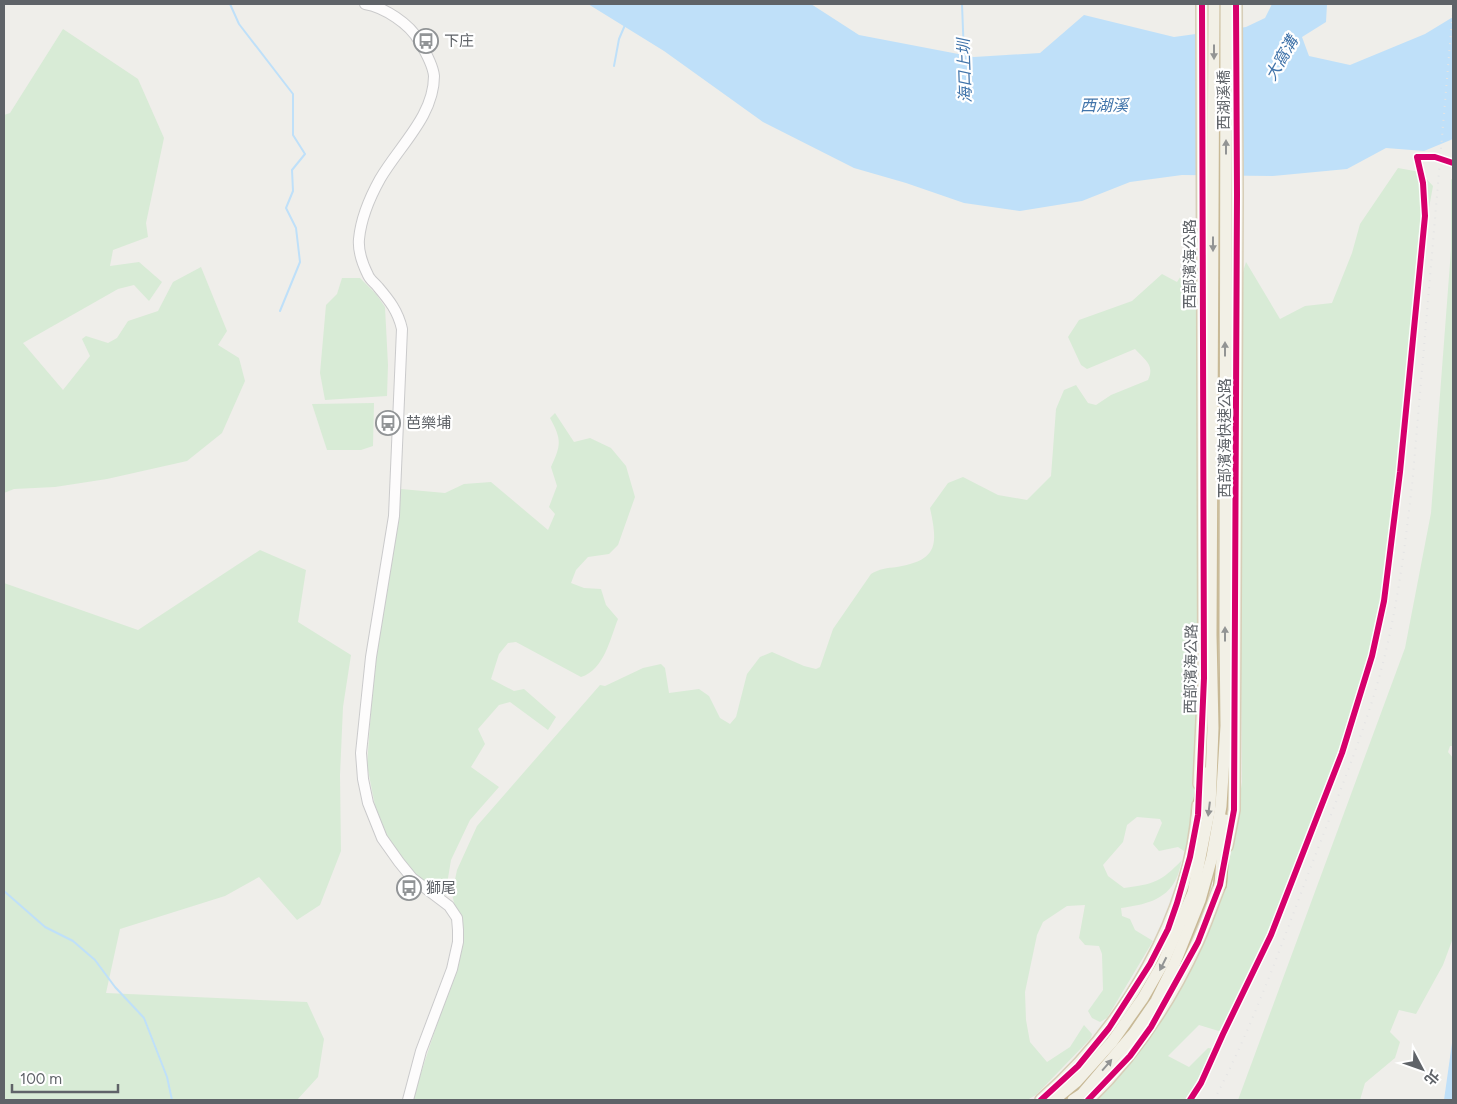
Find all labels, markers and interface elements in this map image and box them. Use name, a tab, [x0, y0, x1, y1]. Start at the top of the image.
bus stop icon: 下庄	[413, 28, 439, 54]
water label: 大窩溝	[1261, 31, 1303, 84]
place label: 下庄	[444, 32, 474, 50]
water label: 海口上圳	[954, 37, 975, 103]
one-way arrow	[1210, 45, 1218, 61]
street label: 西湖溪橋	[1215, 70, 1233, 130]
water label: 西湖溪	[1080, 96, 1130, 115]
one-way arrow	[1222, 139, 1230, 155]
street label: 西部濱海公路	[1181, 219, 1199, 309]
one-way arrow	[1209, 237, 1217, 253]
one-way arrow	[1221, 340, 1229, 356]
street label: 西部濱海快速公路	[1216, 378, 1234, 498]
bus stop icon: 芭樂埔	[375, 410, 401, 436]
place label: 芭樂埔	[406, 414, 451, 432]
street label: 西部濱海公路	[1181, 624, 1201, 714]
one-way arrow	[1221, 625, 1229, 641]
one-way arrow	[1205, 802, 1213, 818]
bus stop icon: 獅尾	[396, 875, 422, 901]
place label: 獅尾	[426, 879, 456, 897]
one-way arrow	[1159, 957, 1167, 971]
north arrow	[1397, 1044, 1447, 1094]
one-way arrow	[1101, 1060, 1113, 1072]
scale bar	[12, 1062, 119, 1094]
text: 北	[1420, 1066, 1442, 1088]
text: 100 m	[20, 1070, 62, 1088]

